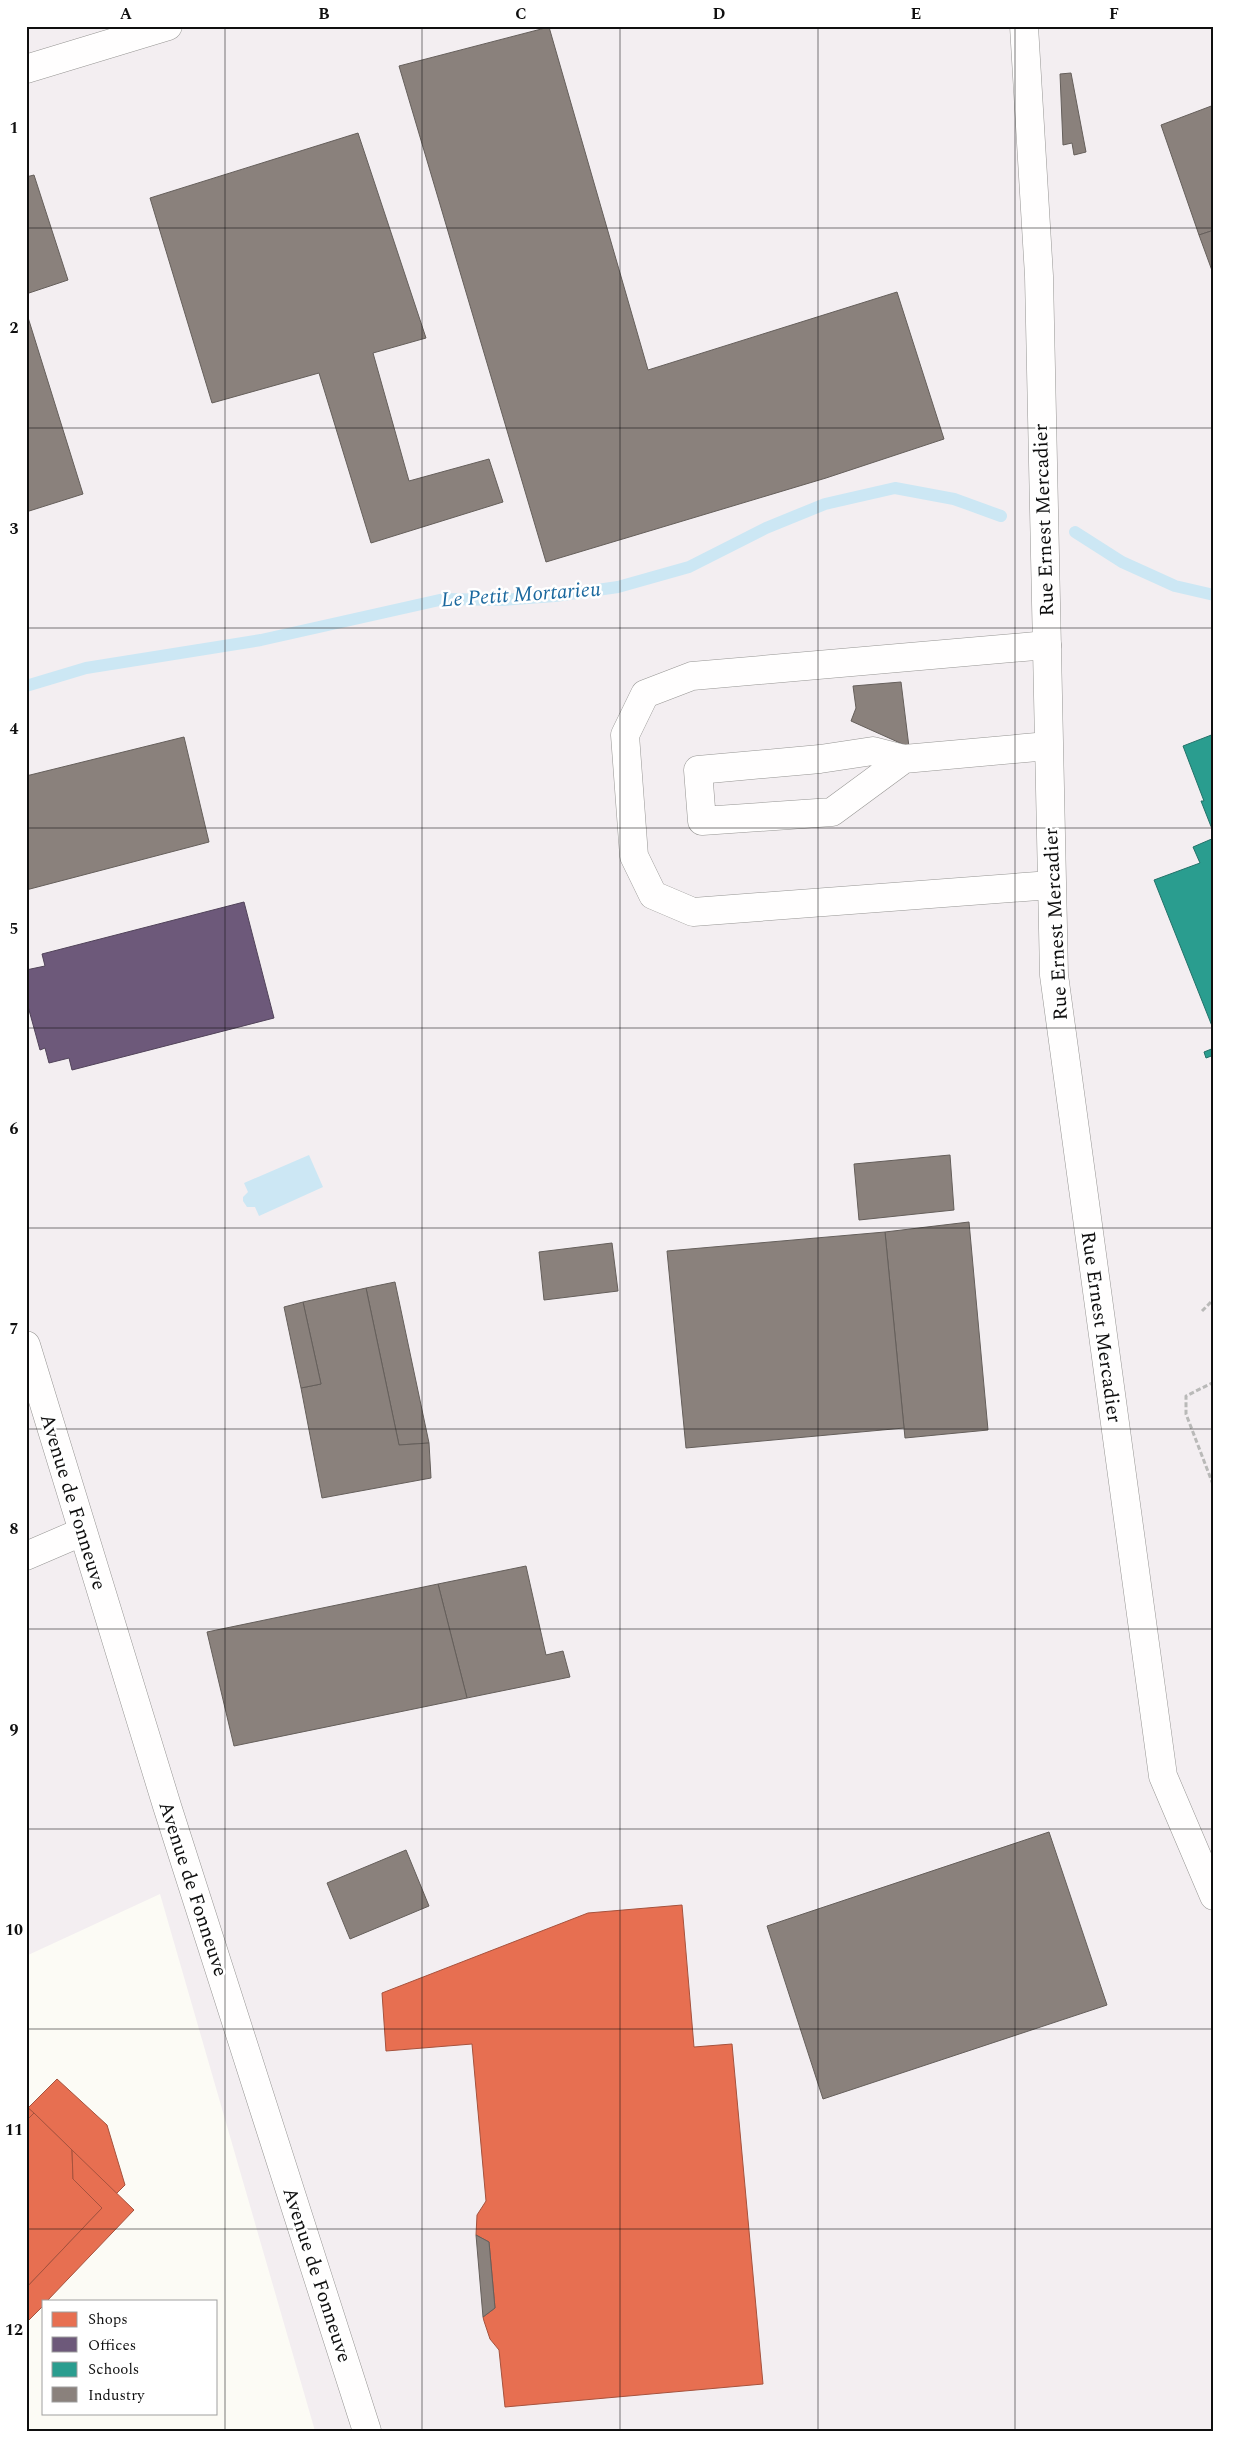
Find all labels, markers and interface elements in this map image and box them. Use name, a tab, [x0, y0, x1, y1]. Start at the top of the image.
text: A	[120, 2, 133, 26]
text: B	[318, 2, 330, 26]
text: C	[515, 2, 527, 26]
text: D	[713, 2, 726, 26]
text: E	[911, 2, 921, 26]
text: F	[1109, 2, 1119, 26]
text: 1	[10, 116, 18, 140]
text: 2	[10, 316, 19, 340]
street label: Rue Ernest Mercadier	[1026, 423, 1062, 617]
text: 3	[10, 517, 19, 541]
water label: Le Petit Mortarieu	[440, 573, 602, 617]
text: 4	[10, 717, 19, 741]
street label: Rue Ernest Mercadier	[1036, 827, 1076, 1021]
text: 5	[10, 917, 18, 941]
text: 6	[10, 1117, 19, 1141]
street label: Rue Ernest Mercadier	[1073, 1229, 1129, 1425]
text: 7	[10, 1317, 19, 1341]
street label: Avenue de Fonneuve	[32, 1410, 114, 1594]
text: 8	[10, 1517, 19, 1541]
text: 9	[10, 1718, 19, 1742]
street label: Avenue de Fonneuve	[150, 1797, 236, 1981]
text: 10	[5, 1918, 23, 1942]
text: 11	[5, 2118, 23, 2142]
street label: Avenue de Fonneuve	[274, 2183, 360, 2367]
legend	[42, 2300, 218, 2414]
text: Shops	[88, 2308, 128, 2331]
text: 12	[5, 2318, 23, 2342]
text: Offices	[88, 2334, 136, 2357]
text: Schools	[88, 2358, 139, 2381]
text: Industry	[88, 2384, 145, 2407]

